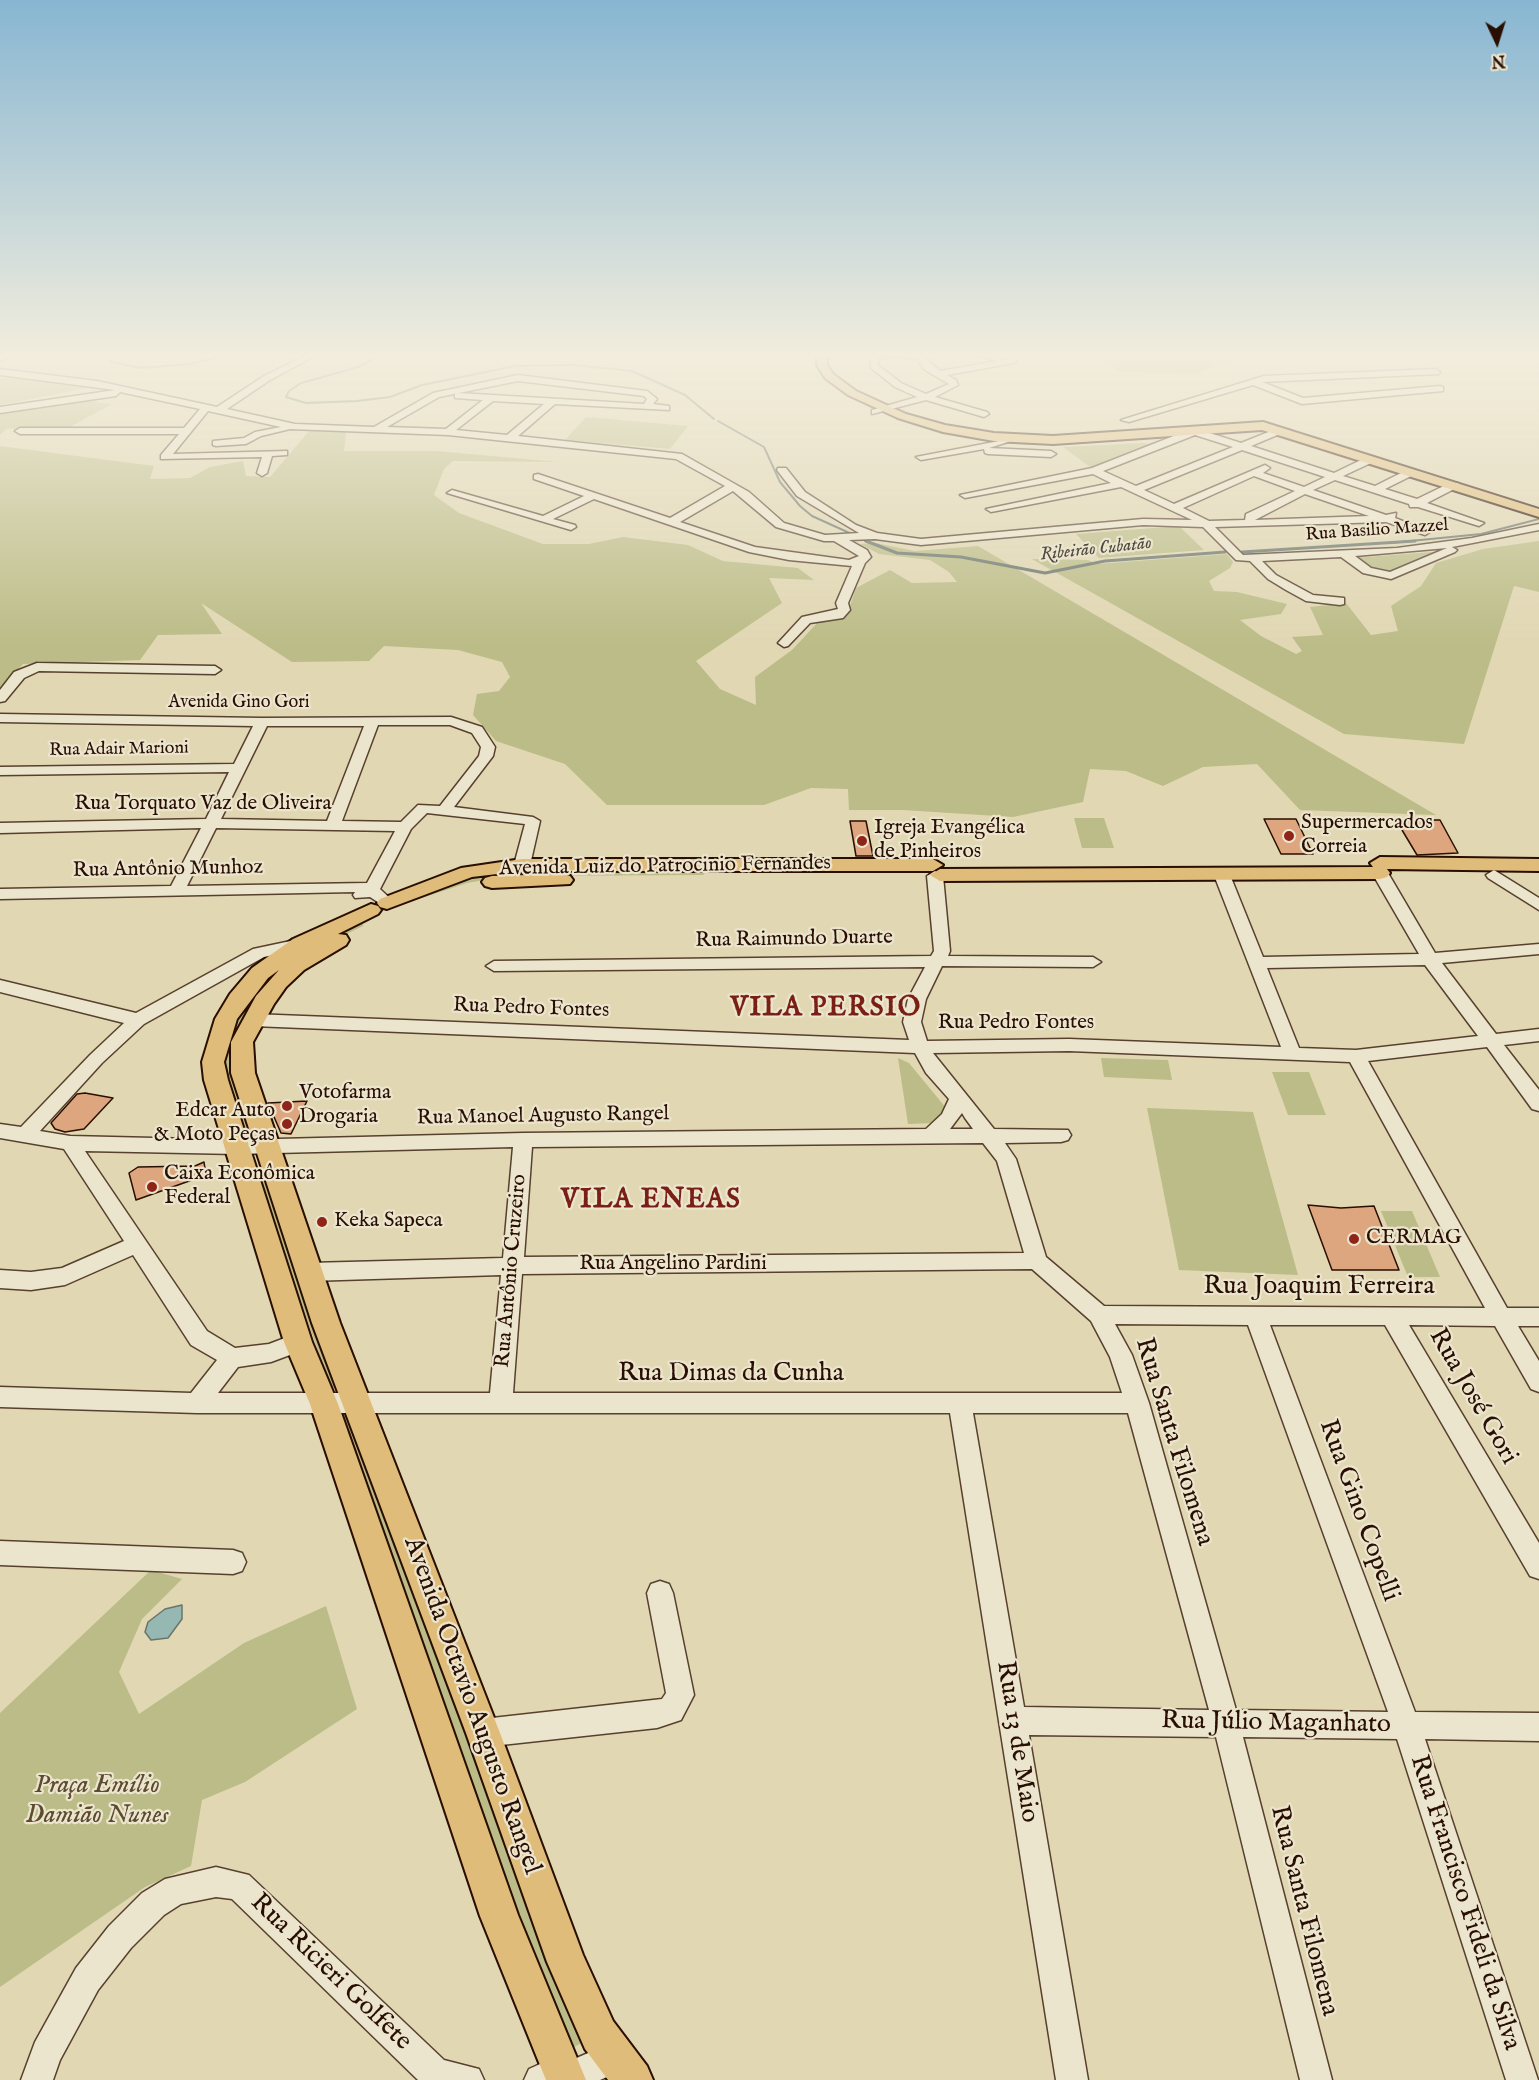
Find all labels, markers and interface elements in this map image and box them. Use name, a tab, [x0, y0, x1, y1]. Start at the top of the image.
north arrow	[1467, 12, 1527, 72]
text: N	[1491, 49, 1506, 70]
street label: Rua Basilio Mazzel	[1305, 515, 1449, 547]
water label: Ribeirão Cubatão	[1039, 533, 1153, 567]
street label: Avenida Gino Gori	[168, 692, 310, 714]
street label: Rua Adair Marioni	[49, 738, 189, 762]
street label: Rua Torquato Vaz de Oliveira	[74, 792, 332, 818]
place label: Supermercados Correia	[1301, 811, 1433, 861]
place label: Igreja Evangélica de Pinheiros	[874, 816, 1025, 866]
marker: Supermercados Correia	[1282, 829, 1296, 843]
marker: Igreja Evangélica de Pinheiros	[855, 834, 869, 848]
street label: Avenida Luiz do Patrocinio Fernandes	[499, 852, 831, 882]
street label: Rua Antônio Munhoz	[73, 856, 263, 884]
street label: Rua Raimundo Duarte	[695, 926, 893, 954]
district label: VILA PERSIO	[730, 993, 922, 1025]
street label: Rua Pedro Fontes	[452, 994, 610, 1024]
street label: Rua Pedro Fontes	[938, 1011, 1094, 1037]
place label: Votofarma Drogaria	[299, 1081, 391, 1131]
place label: Edcar Auto & Moto Peças	[154, 1099, 275, 1149]
marker: Votofarma Drogaria	[280, 1099, 294, 1113]
street label: Rua Manoel Augusto Rangel	[417, 1102, 669, 1132]
marker: Edcar Auto & Moto Peças	[280, 1117, 294, 1131]
place label: Caixa Econômica Federal	[164, 1162, 315, 1212]
street label: Rua Antônio Cruzeiro	[491, 1173, 533, 1369]
marker: Caixa Econômica Federal	[145, 1180, 159, 1194]
district label: VILA ENEAS	[561, 1185, 741, 1217]
place label: Keka Sapeca	[334, 1209, 443, 1235]
marker: Keka Sapeca	[315, 1215, 329, 1229]
place label: CERMAG	[1366, 1226, 1462, 1252]
marker: CERMAG	[1347, 1232, 1361, 1246]
street label: Rua Angelino Pardini	[579, 1252, 767, 1278]
street label: Rua Joaquim Ferreira	[1203, 1272, 1435, 1304]
street label: Rua José Gori	[1421, 1323, 1523, 1471]
street label: Rua Santa Filomena	[1127, 1334, 1219, 1550]
street label: Rua Dimas da Cunha	[618, 1359, 844, 1391]
street label: Rua Gino Copelli	[1311, 1416, 1405, 1606]
street label: Avenida Octavio Augusto Rangel	[395, 1533, 547, 1879]
street label: Rua 13 de Maio	[988, 1659, 1044, 1825]
street label: Rua Júlio Maganhato	[1161, 1706, 1391, 1742]
street label: Rua Francisco Fideli da Silva	[1402, 1752, 1526, 2054]
park label: Praça Emílio Damião Nunes	[26, 1771, 168, 1832]
street label: Rua Santa Filomena	[1262, 1803, 1344, 2019]
street label: Rua Ricieri Golfete	[243, 1888, 417, 2058]

